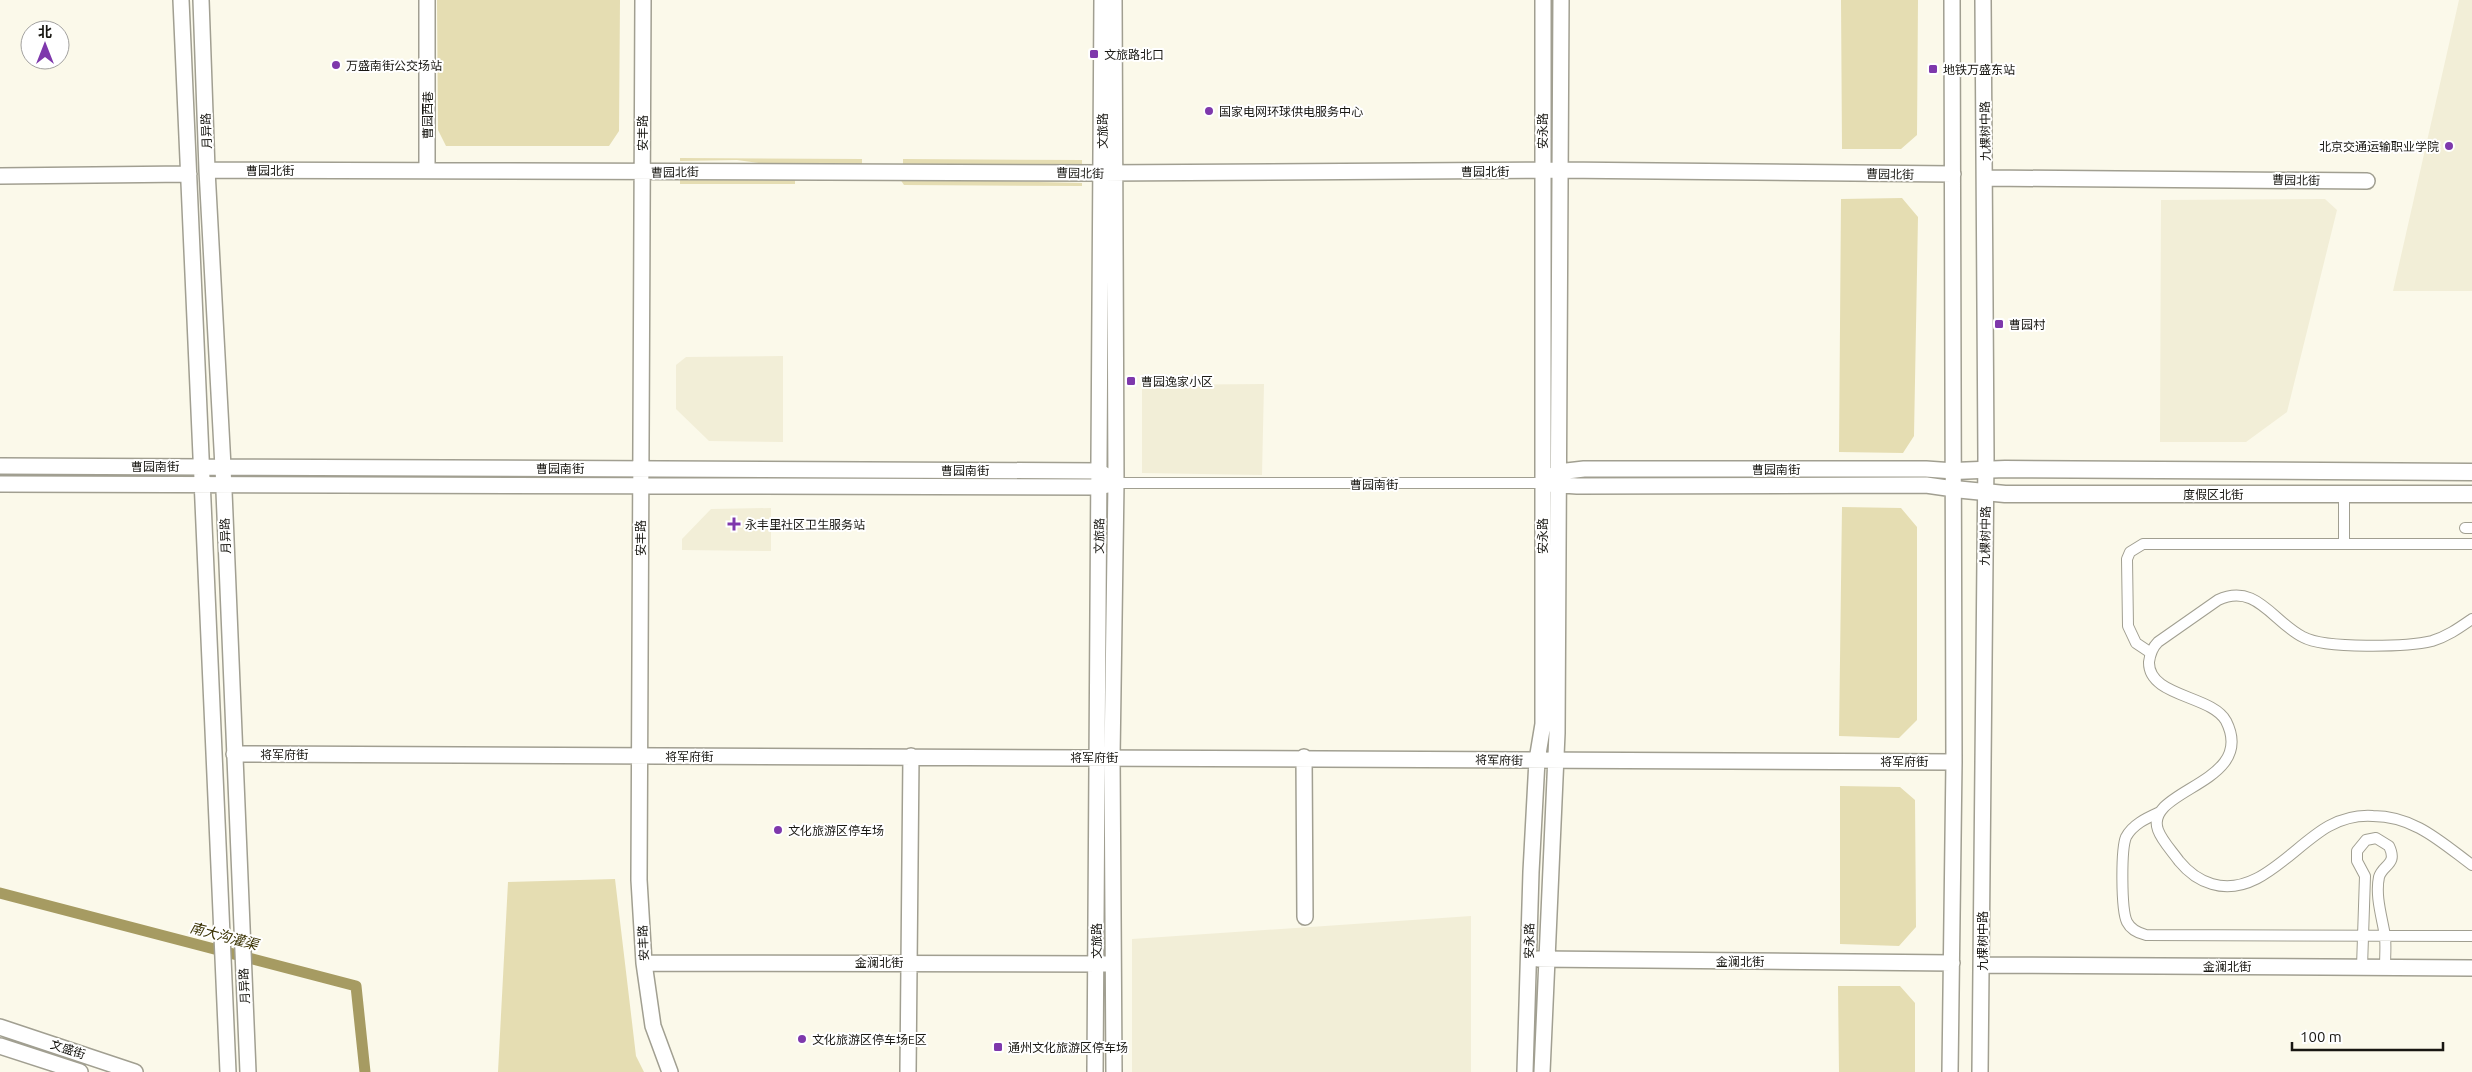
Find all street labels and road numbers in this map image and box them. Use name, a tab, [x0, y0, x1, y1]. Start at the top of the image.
street label: 曹园西巷	[421, 91, 434, 139]
street label: 九棵树中路	[1978, 101, 1992, 161]
street label: 月异路	[199, 113, 213, 149]
street label: 文旅路	[1096, 113, 1109, 149]
street label: 安永路	[1536, 113, 1549, 149]
street label: 安丰路	[636, 115, 649, 151]
street label: 曹园北街	[246, 164, 294, 177]
street label: 曹园北街	[651, 165, 699, 179]
street label: 曹园北街	[1461, 165, 1509, 178]
street label: 曹园北街	[1056, 166, 1104, 180]
street label: 曹园北街	[1866, 167, 1914, 181]
street label: 曹园北街	[2272, 173, 2320, 187]
street label: 曹园南街	[131, 460, 179, 473]
street label: 曹园南街	[536, 462, 584, 475]
street label: 曹园南街	[1752, 463, 1800, 476]
street label: 曹园南街	[941, 464, 989, 477]
street label: 曹园南街	[1350, 478, 1398, 491]
street label: 度假区北街	[2183, 488, 2243, 501]
street label: 九棵树中路	[1978, 506, 1992, 566]
street label: 月异路	[218, 518, 232, 554]
street label: 文旅路	[1092, 518, 1106, 554]
street label: 安永路	[1536, 518, 1549, 554]
street label: 安丰路	[634, 520, 647, 556]
street label: 将军府街	[260, 748, 308, 761]
street label: 将军府街	[665, 750, 713, 763]
street label: 将军府街	[1070, 751, 1118, 764]
street label: 将军府街	[1475, 753, 1523, 767]
street label: 将军府街	[1880, 755, 1928, 768]
street label: 九棵树中路	[1976, 911, 1989, 971]
street label: 文旅路	[1090, 923, 1103, 959]
street label: 安永路	[1522, 923, 1536, 959]
street label: 安丰路	[636, 925, 650, 961]
street label: 金澜北街	[1716, 955, 1764, 968]
street label: 金澜北街	[855, 956, 903, 969]
street label: 金澜北街	[2203, 960, 2251, 973]
street label: 月异路	[237, 968, 251, 1004]
street label: 文盛街	[49, 1037, 87, 1061]

